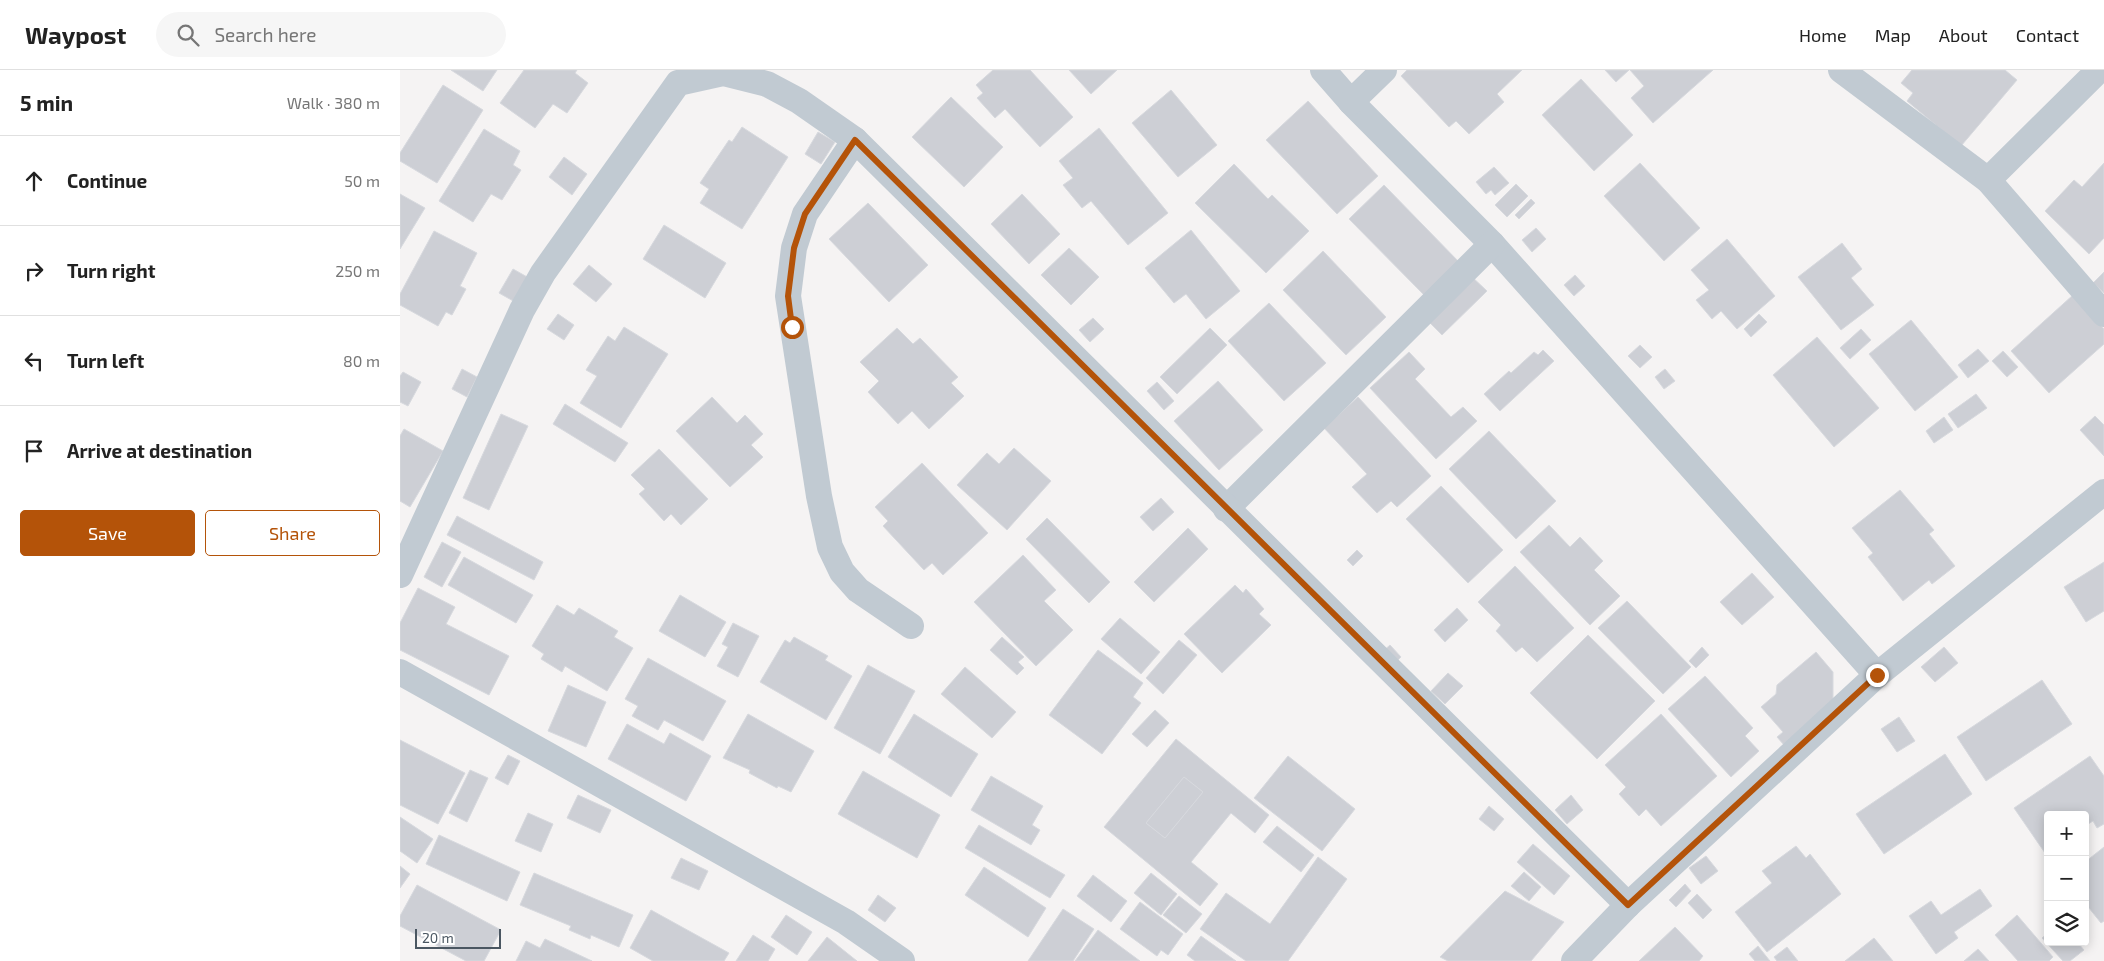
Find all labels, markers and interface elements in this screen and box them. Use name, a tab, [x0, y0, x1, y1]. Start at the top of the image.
search box	[156, 12, 506, 57]
text: Waypost	[25, 20, 126, 49]
icon: search	[174, 21, 202, 49]
text: Search here	[214, 23, 317, 46]
text: Home	[1799, 24, 1847, 46]
text: Map	[1875, 24, 1911, 46]
text: About	[1939, 24, 1988, 46]
text: Contact	[2016, 24, 2079, 46]
text: 5 min	[20, 90, 73, 115]
text: Walk · 380 m	[287, 93, 380, 112]
icon: ahead	[20, 167, 48, 195]
text: Continue	[67, 169, 147, 192]
text: 50 m	[344, 171, 380, 190]
icon: right	[20, 257, 48, 285]
text: Turn right	[67, 259, 155, 282]
text: 250 m	[335, 261, 380, 280]
route start	[781, 316, 804, 339]
icon: left	[20, 347, 48, 375]
text: Turn left	[67, 349, 144, 372]
text: 80 m	[343, 351, 380, 370]
icon: arrive	[20, 437, 48, 465]
text: Arrive at destination	[67, 439, 252, 462]
button: Save	[20, 510, 195, 556]
button: Share	[205, 510, 380, 556]
route end	[1866, 664, 1889, 687]
map controls	[2044, 811, 2089, 946]
button: +	[2044, 811, 2089, 856]
button: −	[2044, 856, 2089, 901]
button: layers	[2044, 901, 2089, 946]
scale bar	[415, 926, 501, 949]
text: 20 m	[422, 929, 454, 946]

